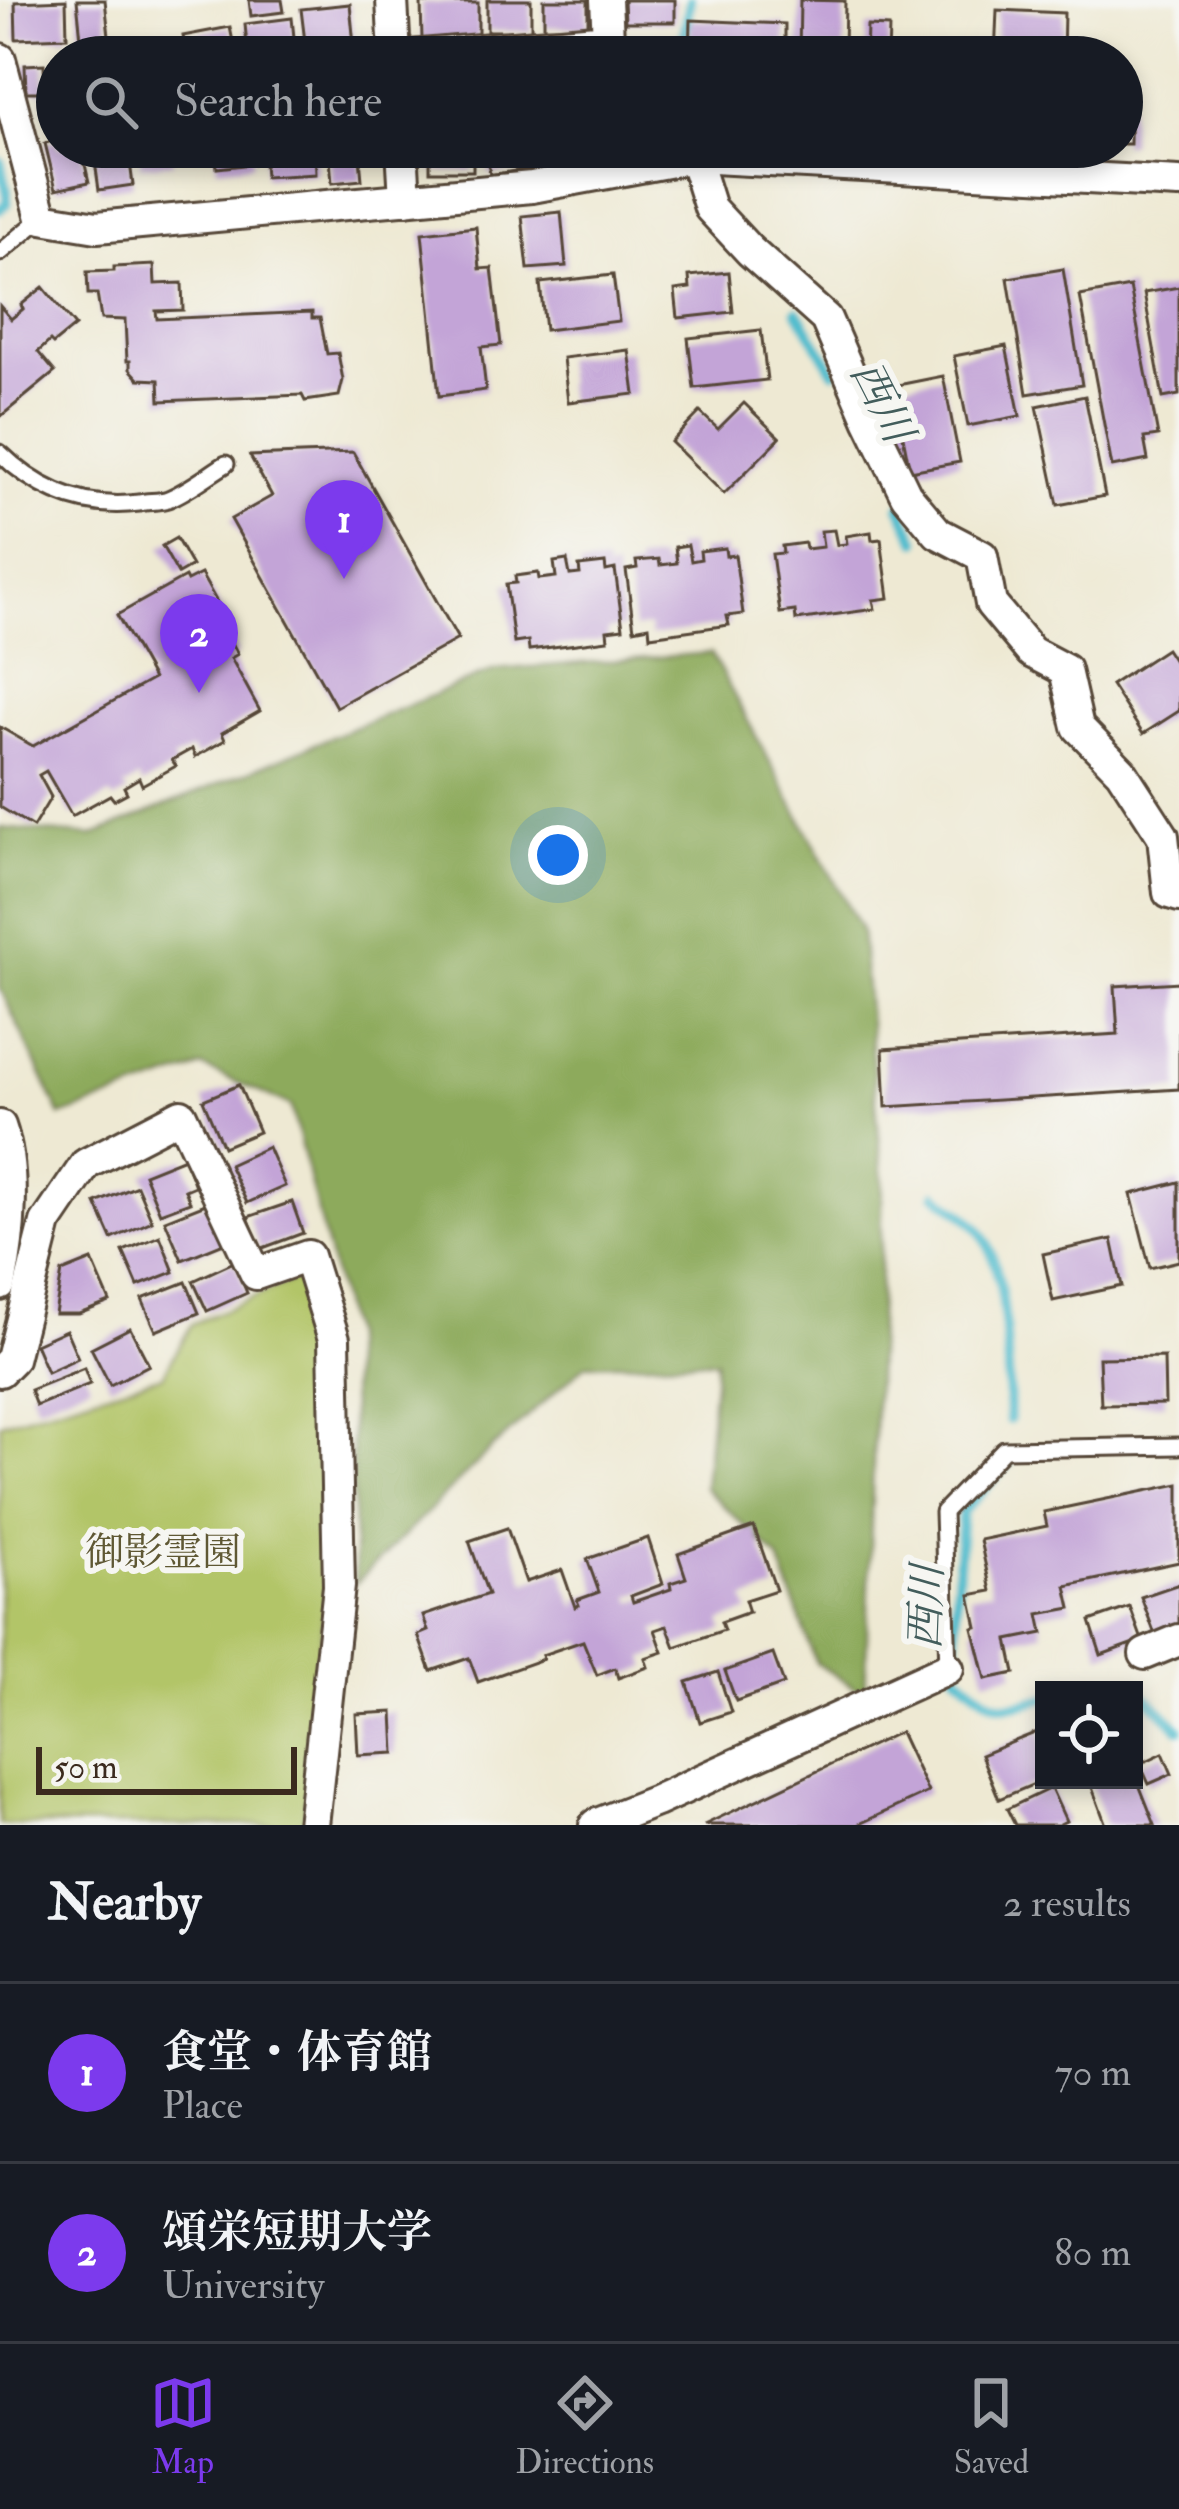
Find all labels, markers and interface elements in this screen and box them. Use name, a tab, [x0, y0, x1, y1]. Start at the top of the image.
search box	[36, 36, 1143, 168]
icon: search	[78, 69, 144, 135]
text: Search here	[174, 74, 382, 130]
water label: 西川	[839, 353, 925, 455]
pin: 1	[305, 480, 383, 579]
pin: 2	[160, 594, 238, 693]
your location	[528, 825, 588, 885]
park label: 御影霊園	[85, 1528, 241, 1577]
water label: 西川	[900, 1560, 955, 1650]
map controls	[1035, 1681, 1143, 1789]
button: locate	[1035, 1681, 1143, 1789]
scale bar	[36, 1741, 297, 1794]
text: 50 m	[54, 1747, 118, 1788]
text: Nearby	[48, 1871, 201, 1935]
text: 2 results	[1003, 1879, 1131, 1928]
text: 食堂・体育館	[162, 2025, 432, 2081]
text: 1	[80, 2048, 94, 2097]
text: 70 m	[1055, 2048, 1131, 2097]
text: Place	[162, 2081, 243, 2130]
text: 頌栄短期大学	[162, 2205, 432, 2261]
text: 2	[77, 2228, 97, 2277]
text: 80 m	[1054, 2228, 1131, 2277]
text: University	[162, 2261, 325, 2310]
tab: Map	[150, 2370, 216, 2483]
tab: Directions	[516, 2370, 654, 2483]
tab: Saved	[954, 2370, 1029, 2483]

